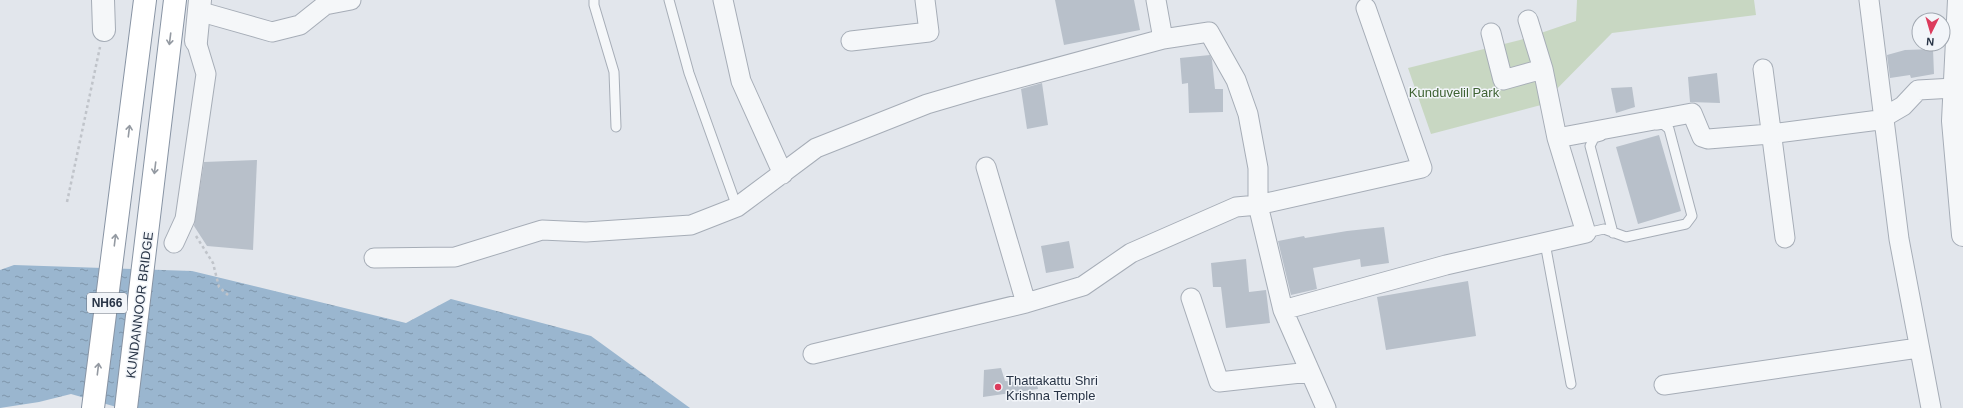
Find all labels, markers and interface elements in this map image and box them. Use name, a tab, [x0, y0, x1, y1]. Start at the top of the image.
north arrow	[1911, 12, 1951, 52]
one-way arrow	[166, 32, 174, 45]
text: N	[1926, 36, 1935, 48]
park label: Kunduvelil Park	[1409, 85, 1500, 100]
one-way arrow	[125, 125, 132, 138]
one-way arrow	[152, 161, 159, 174]
street label: KUNDANNOOR BRIDGE	[123, 231, 156, 379]
one-way arrow	[111, 234, 119, 247]
road number: NH66	[87, 293, 127, 313]
one-way arrow	[94, 363, 102, 376]
place label: Thattakattu Shri Krishna Temple	[1006, 373, 1098, 403]
marker: Thattakattu Shri Krishna Temple	[993, 382, 1003, 392]

